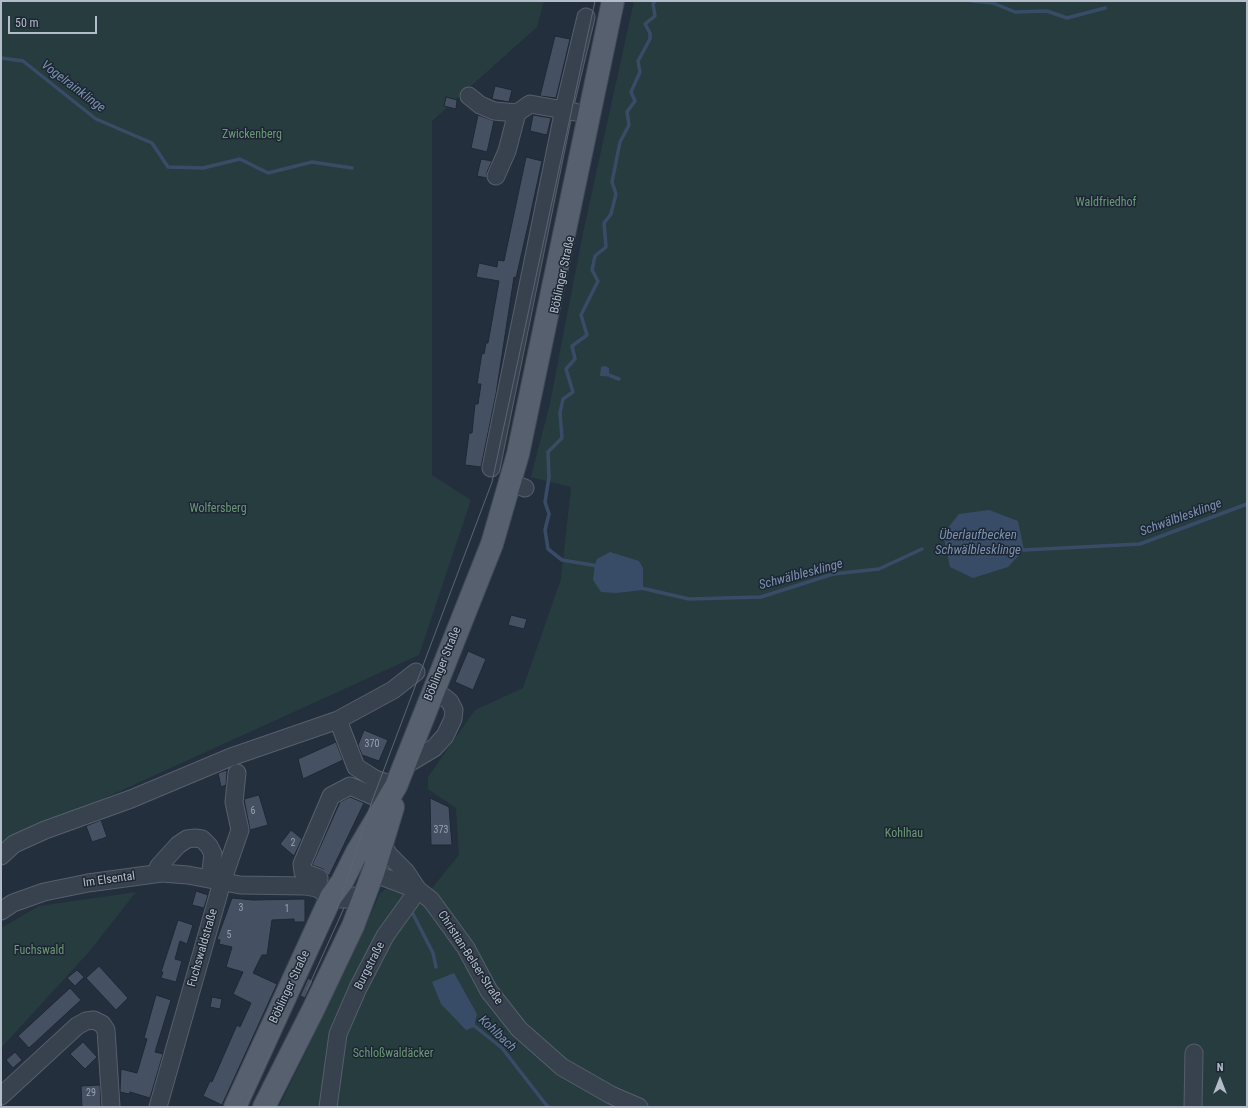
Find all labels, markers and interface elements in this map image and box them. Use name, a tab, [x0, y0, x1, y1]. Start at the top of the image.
scale bar	[10, 8, 99, 34]
text: 50 m	[15, 16, 39, 30]
water label: Vogelrainklinge	[38, 58, 108, 116]
park label: Zwickenberg	[222, 128, 282, 142]
park label: Waldfriedhof	[1076, 196, 1136, 210]
street label: Böblinger Straße	[548, 235, 578, 315]
water label: Schwälblesklinge	[1138, 496, 1224, 540]
park label: Wolfersberg	[189, 502, 247, 516]
water label: Überlaufbecken Schwälblesklinge	[935, 528, 1021, 559]
water label: Schwälblesklinge	[757, 556, 845, 594]
street label: Böblinger Straße	[422, 625, 464, 703]
house number: 370	[365, 738, 379, 750]
house number: 6	[251, 805, 255, 817]
house number: 373	[434, 824, 448, 836]
park label: Kohlhau	[885, 827, 923, 841]
house number: 2	[291, 837, 295, 849]
street label: Im Elsental	[82, 869, 136, 891]
house number: 3	[239, 902, 243, 914]
house number: 1	[285, 903, 289, 915]
street label: Fuchswaldstraße	[185, 907, 221, 989]
street label: Christian-Belser-Straße	[434, 908, 506, 1008]
house number: 5	[227, 929, 231, 941]
street label: Burgstraße	[352, 940, 388, 992]
park label: Fuchswald	[14, 944, 64, 958]
street label: Böblinger Straße	[267, 948, 313, 1026]
water label: Kohlbach	[475, 1013, 519, 1055]
park label: Schloßwaldäcker	[353, 1047, 433, 1061]
north arrow	[1200, 1060, 1240, 1100]
text: N	[1217, 1061, 1223, 1074]
house number: 29	[86, 1087, 96, 1099]

